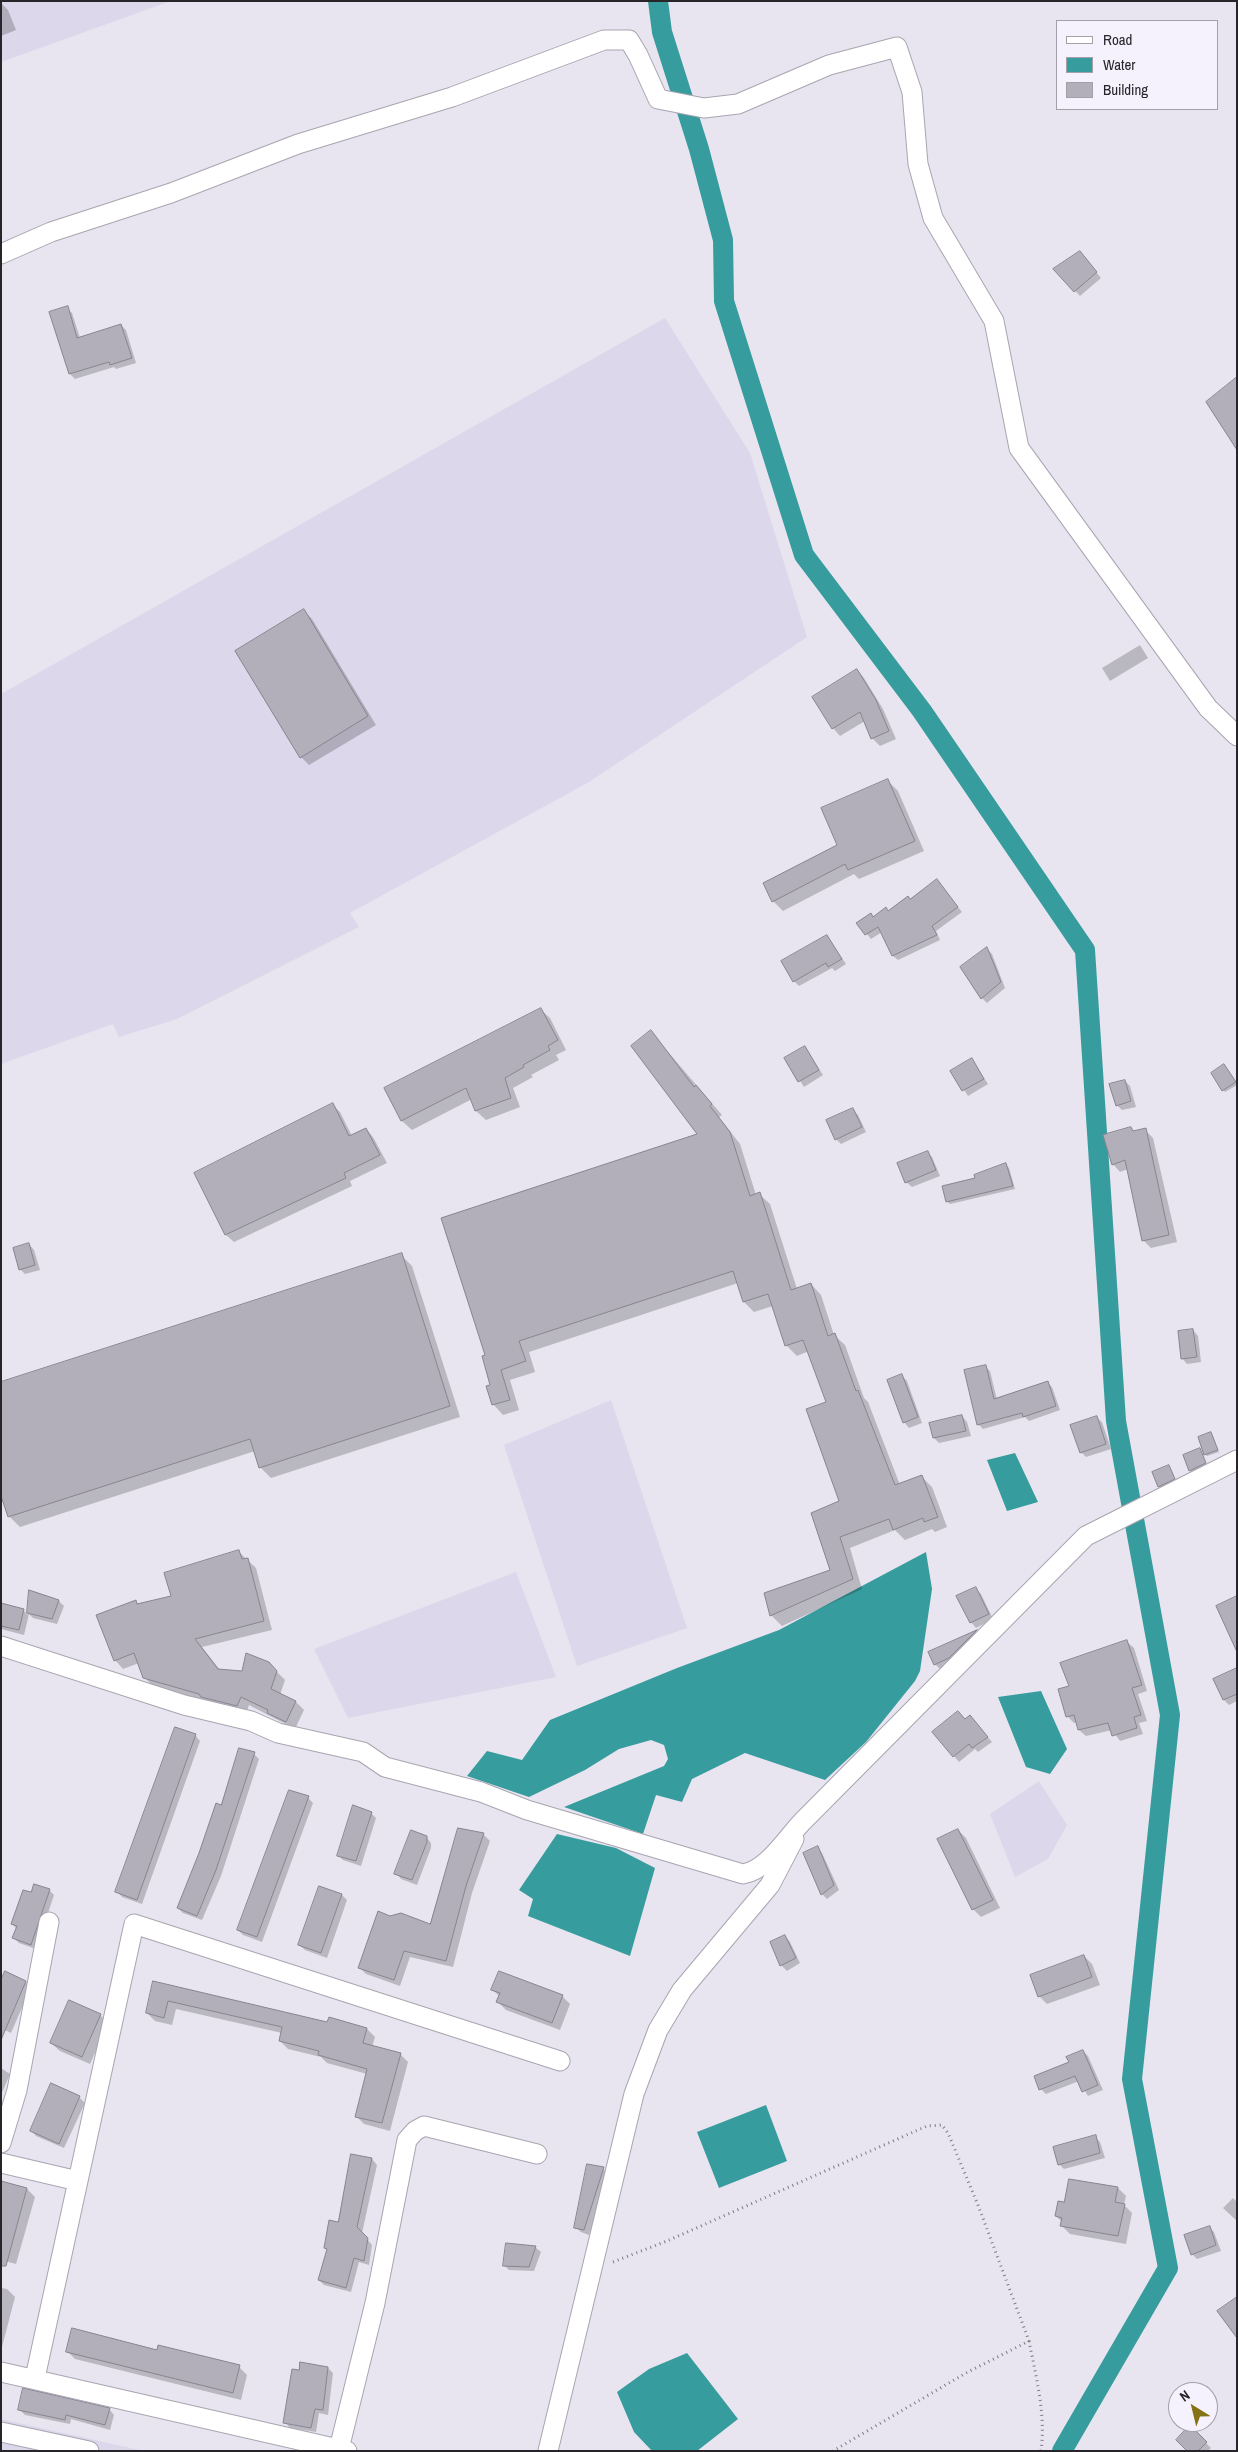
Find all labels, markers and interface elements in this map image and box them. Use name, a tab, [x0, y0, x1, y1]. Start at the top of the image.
legend	[1056, 20, 1218, 110]
text: Road	[1103, 29, 1132, 50]
text: Water	[1103, 54, 1135, 75]
text: Building	[1103, 79, 1148, 100]
north arrow	[1168, 2382, 1218, 2432]
text: N	[1176, 2386, 1193, 2405]

